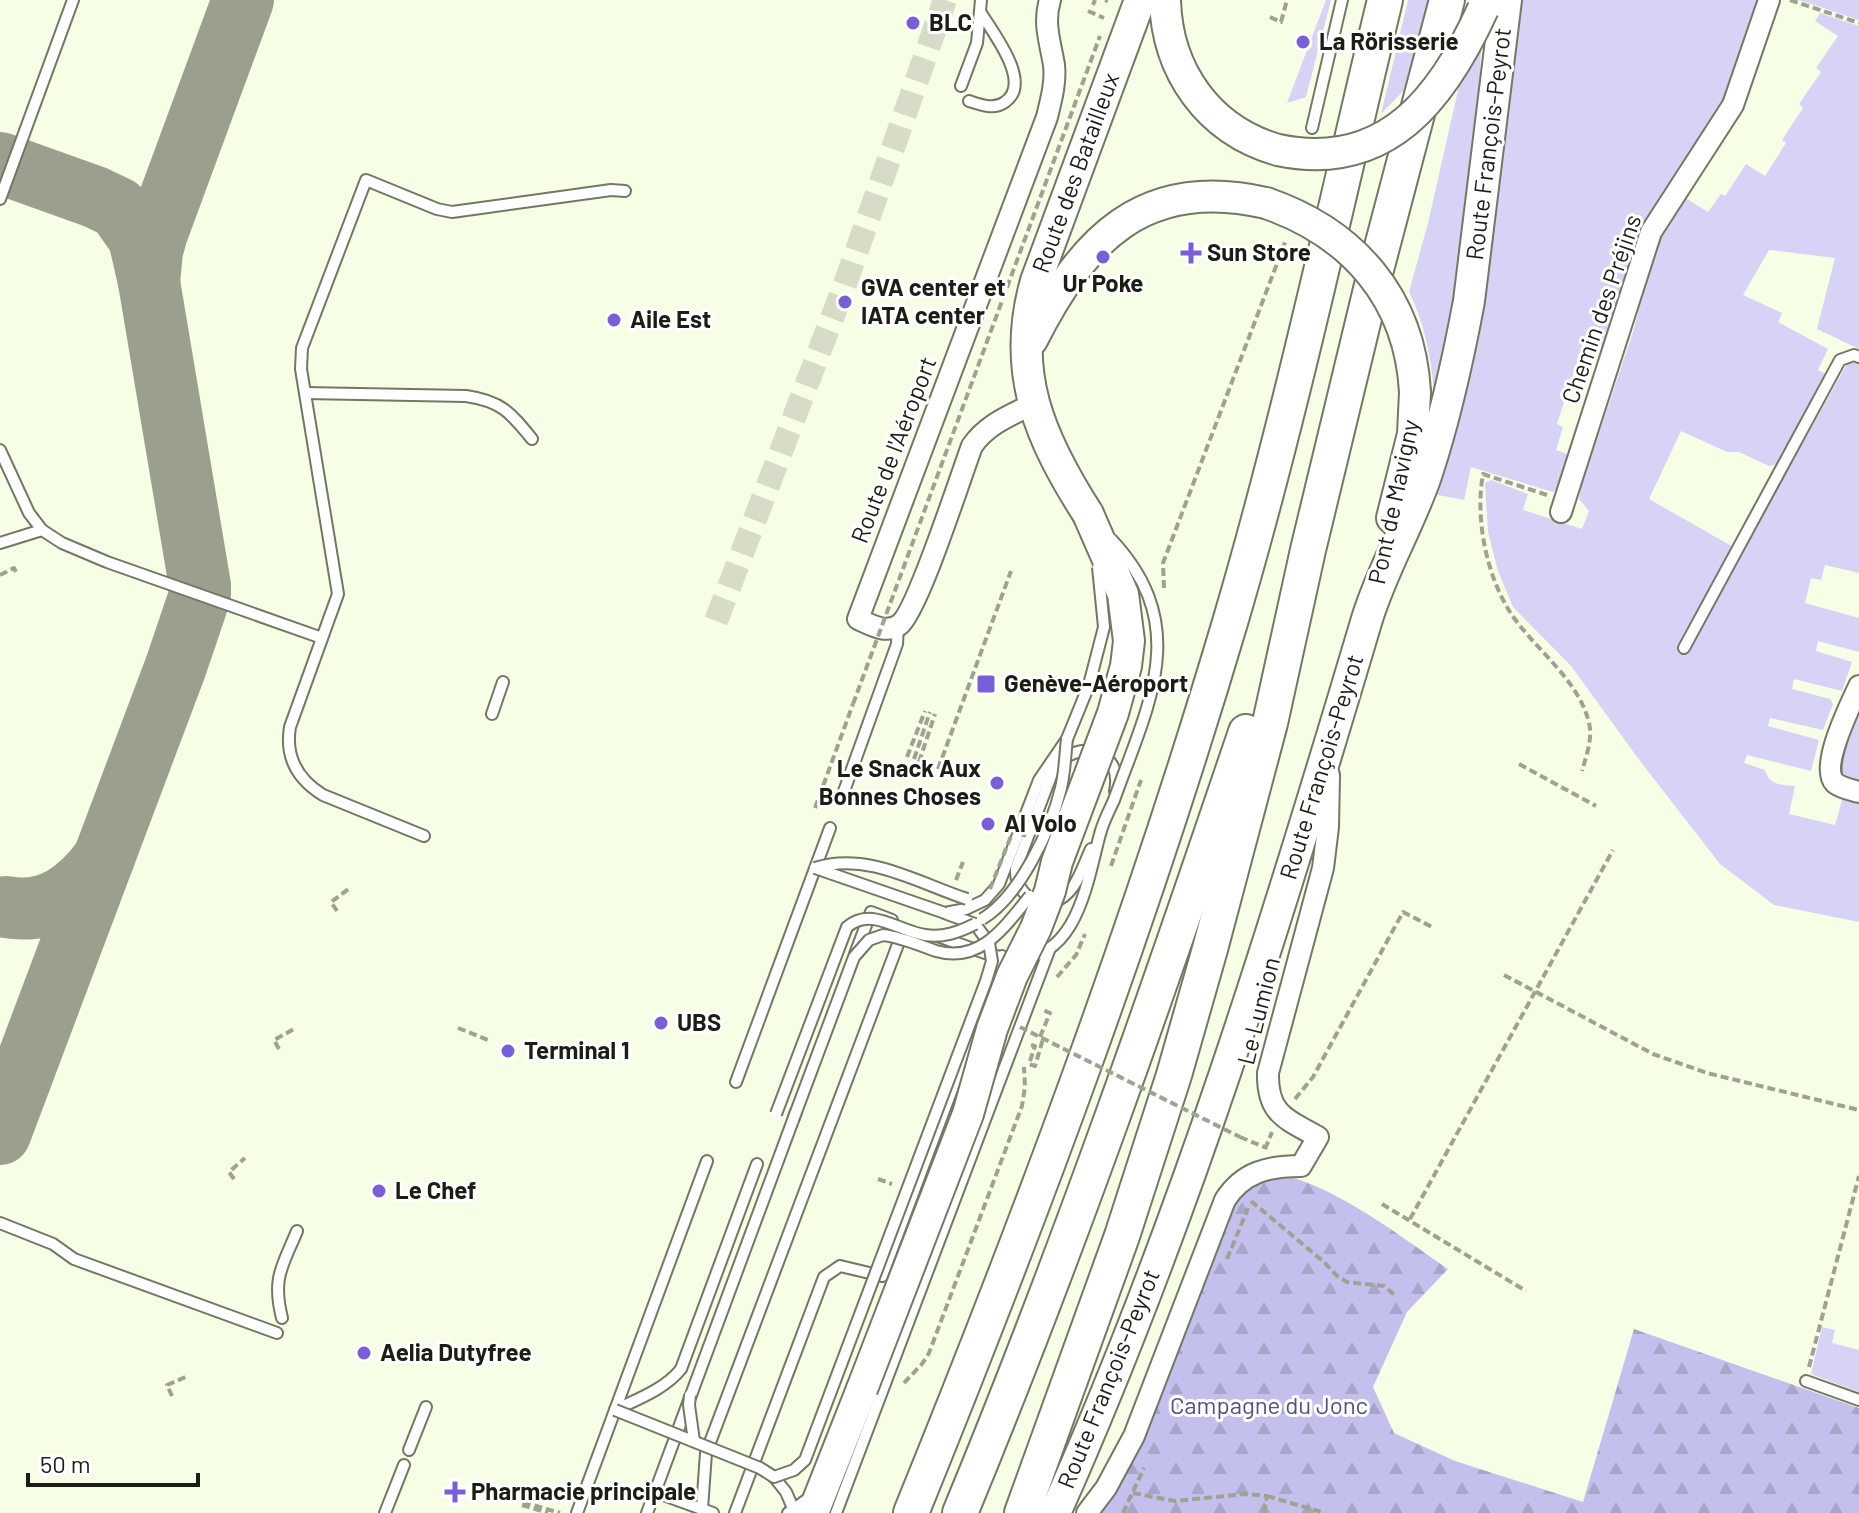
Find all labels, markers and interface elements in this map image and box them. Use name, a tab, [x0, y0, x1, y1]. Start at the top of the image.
place label: BLC	[929, 7, 972, 36]
marker: BLC	[904, 14, 922, 32]
place label: La Rörisserie	[1319, 26, 1459, 55]
street label: Route François-Peyrot	[1459, 26, 1516, 262]
marker: La Rörisserie	[1294, 33, 1312, 51]
street label: Route des Batailleux	[1025, 68, 1124, 277]
street label: Chemin des Préjins	[1555, 210, 1647, 407]
place label: Sun Store	[1207, 237, 1311, 266]
marker: Sun Store	[1182, 244, 1200, 262]
marker: Ur Poke	[1094, 248, 1112, 266]
place label: Ur Poke	[1063, 268, 1143, 297]
place label: GVA center et IATA center	[861, 272, 1006, 329]
marker: GVA center et IATA center	[836, 293, 854, 311]
place label: Aile Est	[630, 304, 711, 333]
marker: Aile Est	[605, 311, 623, 329]
street label: Route de l'Aéroport	[844, 352, 941, 547]
street label: Pont de Mavigny	[1361, 417, 1424, 587]
street label: Route François-Peyrot	[1273, 651, 1369, 883]
place label: Genève-Aéroport	[1004, 668, 1188, 697]
marker: Genève-Aéroport	[975, 673, 997, 695]
place label: Le Snack Aux Bonnes Choses	[819, 753, 981, 810]
marker: Le Snack Aux Bonnes Choses	[988, 774, 1006, 792]
place label: Al Volo	[1004, 808, 1077, 837]
marker: Al Volo	[979, 815, 997, 833]
street label: Le Lumion	[1230, 954, 1285, 1067]
place label: UBS	[677, 1007, 721, 1036]
marker: UBS	[652, 1014, 670, 1032]
place label: Terminal 1	[524, 1035, 629, 1064]
marker: Terminal 1	[499, 1042, 517, 1060]
place label: Le Chef	[395, 1175, 476, 1204]
marker: Le Chef	[370, 1182, 388, 1200]
street label: Route François-Peyrot	[1050, 1265, 1165, 1492]
place label: Aelia Dutyfree	[380, 1337, 532, 1366]
marker: Aelia Dutyfree	[355, 1344, 373, 1362]
park label: Campagne du Jonc	[1170, 1390, 1368, 1419]
scale bar	[28, 1437, 198, 1487]
text: 50 m	[40, 1449, 91, 1478]
place label: Pharmacie principale	[471, 1476, 696, 1505]
marker: Pharmacie principale	[446, 1483, 464, 1501]

